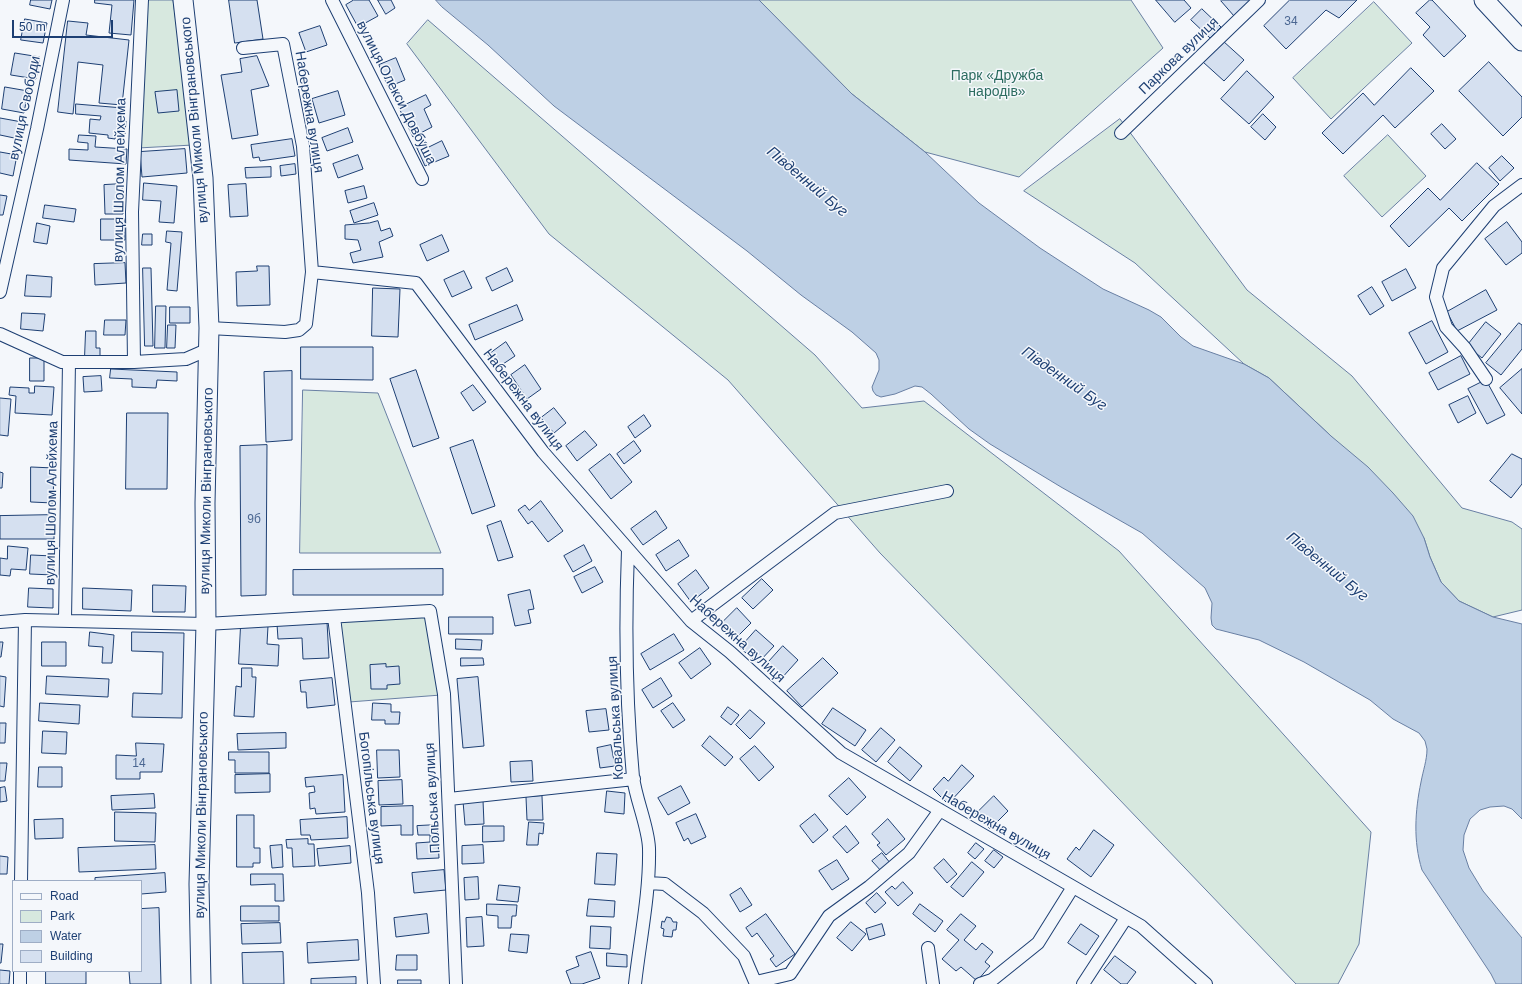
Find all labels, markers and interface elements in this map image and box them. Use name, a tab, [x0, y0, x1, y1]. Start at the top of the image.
scale bar	[14, 12, 115, 38]
street label: Паркова вулиця	[1136, 14, 1222, 98]
house number: 34	[1284, 15, 1298, 29]
street label: вулиця Миколи Вінграновського	[178, 16, 212, 224]
street label: вулиця Олекси Довбуша	[352, 18, 440, 168]
text: 50 m	[19, 20, 46, 34]
street label: Набережна вулиця	[291, 50, 327, 174]
street label: вулиця Свободи	[6, 54, 44, 162]
park label: Парк «Дружба народів»	[951, 68, 1043, 100]
street label: вулиця Шолом Алейхема	[110, 98, 130, 262]
water label: Південний Буг	[763, 143, 851, 221]
water label: Південний Буг	[1018, 343, 1110, 415]
street label: Набережна вулиця	[479, 346, 567, 454]
street label: вулиця Миколи Вінграновського	[197, 387, 217, 595]
street label: вулиця Шолом Алейхема	[42, 421, 62, 585]
house number: 9б	[247, 513, 261, 527]
water label: Південний Буг	[1282, 529, 1372, 605]
street label: Набережна вулиця	[686, 592, 788, 686]
street label: Ковальська вулиця	[604, 656, 628, 780]
street label: вулиця Миколи Вінграновського	[192, 711, 212, 919]
street label: Богопільська вулиця	[355, 731, 387, 865]
street label: Польська вулиця	[422, 742, 444, 854]
house number: 14	[132, 757, 146, 771]
street label: Набережна вулиця	[938, 788, 1054, 864]
legend	[12, 880, 142, 972]
text: Road	[50, 889, 79, 903]
text: Park	[50, 909, 75, 923]
text: Water	[50, 929, 82, 943]
text: Building	[50, 949, 93, 963]

